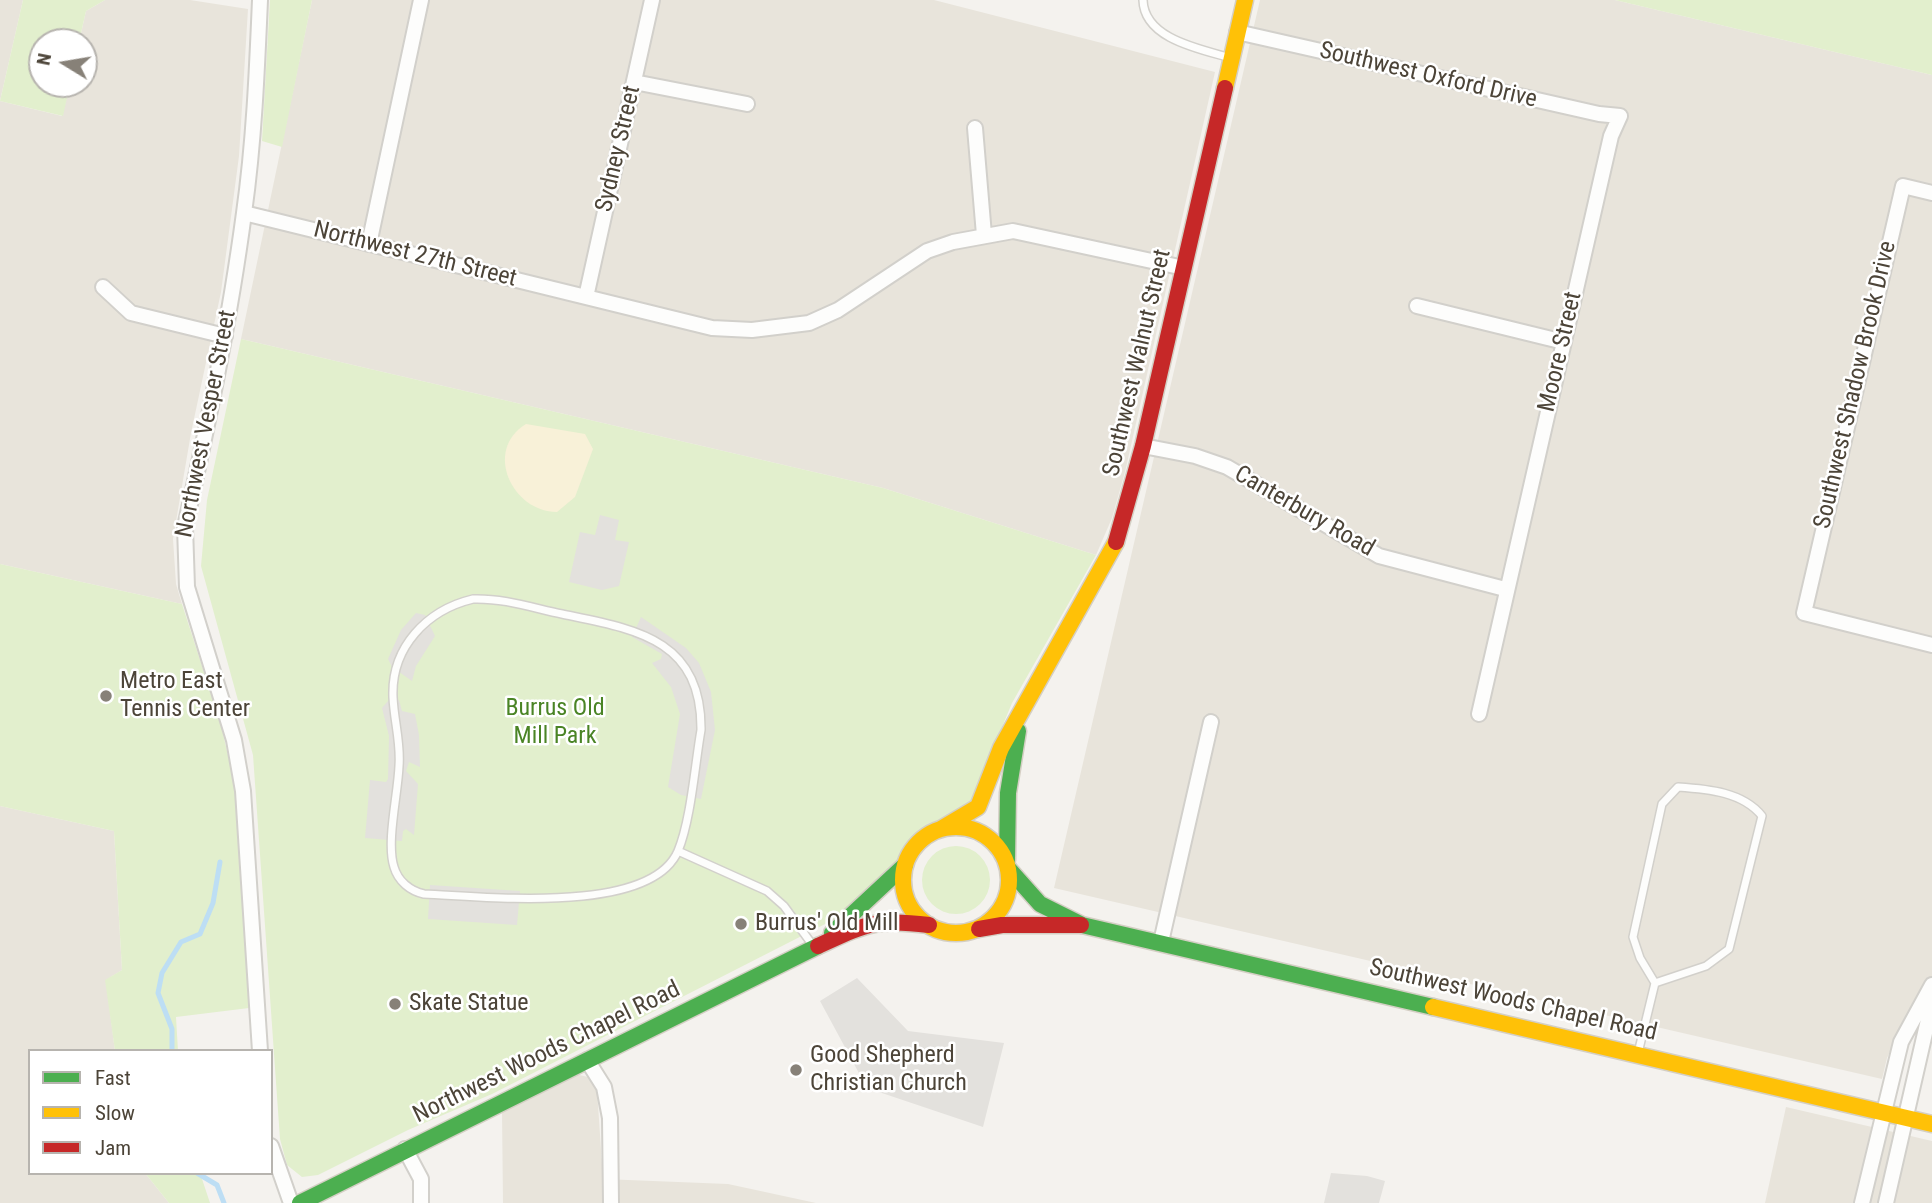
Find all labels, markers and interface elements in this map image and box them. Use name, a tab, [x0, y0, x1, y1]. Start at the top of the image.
north arrow	[28, 28, 98, 98]
street label: Southwest Oxford Drive	[1317, 37, 1539, 115]
text: N	[31, 51, 56, 67]
street label: Sydney Street	[590, 83, 648, 215]
street label: Northwest 27th Street	[311, 216, 519, 294]
street label: Southwest Shadow Brook Drive	[1809, 238, 1903, 532]
street label: Southwest Walnut Street	[1098, 247, 1178, 479]
street label: Moore Street	[1533, 289, 1589, 415]
street label: Northwest Vesper Street	[171, 308, 243, 540]
street label: Canterbury Road	[1229, 460, 1379, 564]
place label: Metro East Tennis Center	[120, 668, 250, 724]
marker: Metro East Tennis Center	[98, 688, 114, 704]
park label: Burrus Old Mill Park	[505, 695, 605, 751]
place label: Burrus' Old Mill	[755, 910, 899, 938]
marker: Burrus' Old Mill	[733, 916, 749, 932]
street label: Southwest Woods Chapel Road	[1366, 954, 1660, 1048]
street label: Northwest Woods Chapel Road	[409, 976, 685, 1130]
place label: Skate Statue	[409, 990, 529, 1018]
marker: Skate Statue	[387, 996, 403, 1012]
place label: Good Shepherd Christian Church	[810, 1042, 967, 1098]
legend	[28, 1049, 273, 1175]
marker: Good Shepherd Christian Church	[788, 1062, 804, 1078]
text: Fast	[95, 1066, 131, 1090]
text: Slow	[95, 1101, 135, 1125]
text: Jam	[95, 1136, 131, 1160]

